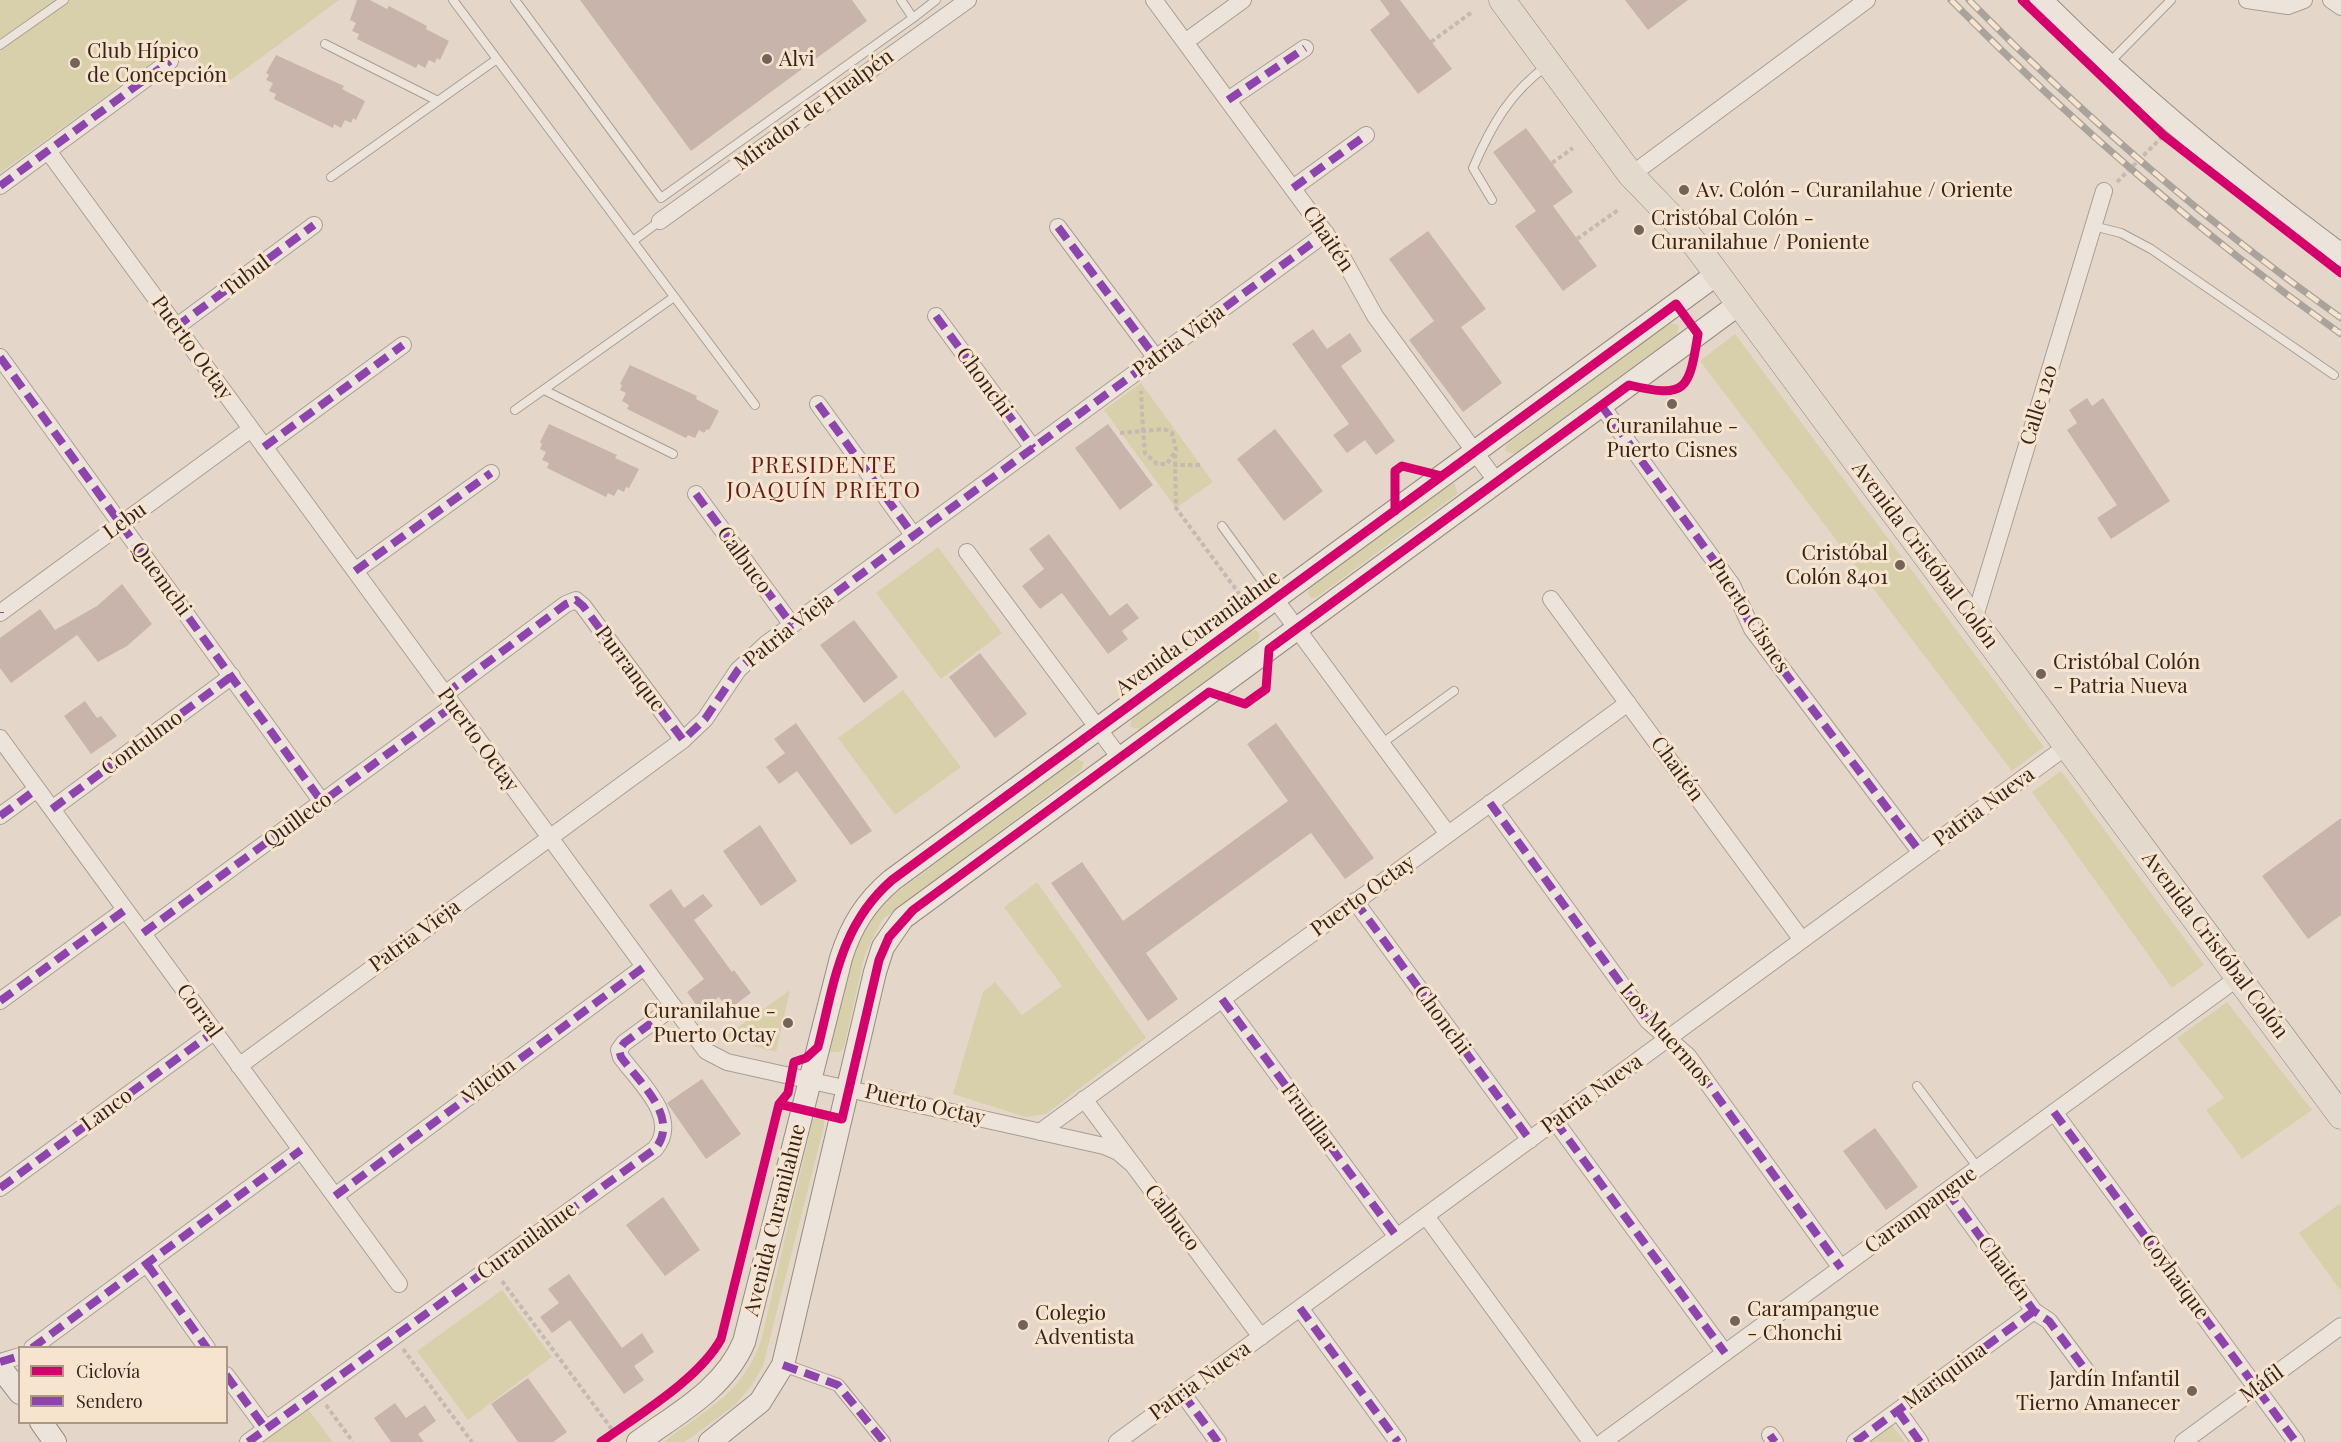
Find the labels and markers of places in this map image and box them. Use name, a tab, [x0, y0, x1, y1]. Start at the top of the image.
place label: Club Hípico de Concepción	[87, 38, 227, 88]
place label: Alvi	[779, 46, 815, 72]
marker: Alvi	[760, 52, 774, 66]
marker: Club Hípico de Concepción	[68, 56, 82, 70]
place label: Av. Colón - Curanilahue / Oriente	[1696, 177, 2013, 203]
marker: Av. Colón - Curanilahue / Oriente	[1677, 183, 1691, 197]
place label: Cristóbal Colón - Curanilahue / Poniente	[1651, 205, 1870, 255]
marker: Cristóbal Colón - Curanilahue / Poniente	[1632, 223, 1646, 237]
marker: Curanilahue - Puerto Cisnes	[1665, 397, 1679, 411]
place label: Curanilahue - Puerto Cisnes	[1606, 413, 1738, 463]
place label: Cristóbal Colón 8401	[1786, 540, 1888, 590]
marker: Cristóbal Colón 8401	[1893, 558, 1907, 572]
place label: Cristóbal Colón - Patria Nueva	[2053, 649, 2200, 699]
marker: Cristóbal Colón - Patria Nueva	[2034, 667, 2048, 681]
place label: Curanilahue - Puerto Octay	[644, 998, 776, 1048]
marker: Curanilahue - Puerto Octay	[781, 1016, 795, 1030]
place label: Carampangue - Chonchi	[1747, 1296, 1879, 1346]
place label: Colegio Adventista	[1035, 1300, 1135, 1350]
marker: Carampangue - Chonchi	[1728, 1314, 1742, 1328]
marker: Colegio Adventista	[1016, 1318, 1030, 1332]
place label: Jardín Infantil Tierno Amanecer	[2016, 1366, 2180, 1416]
marker: Jardín Infantil Tierno Amanecer	[2185, 1384, 2199, 1398]

